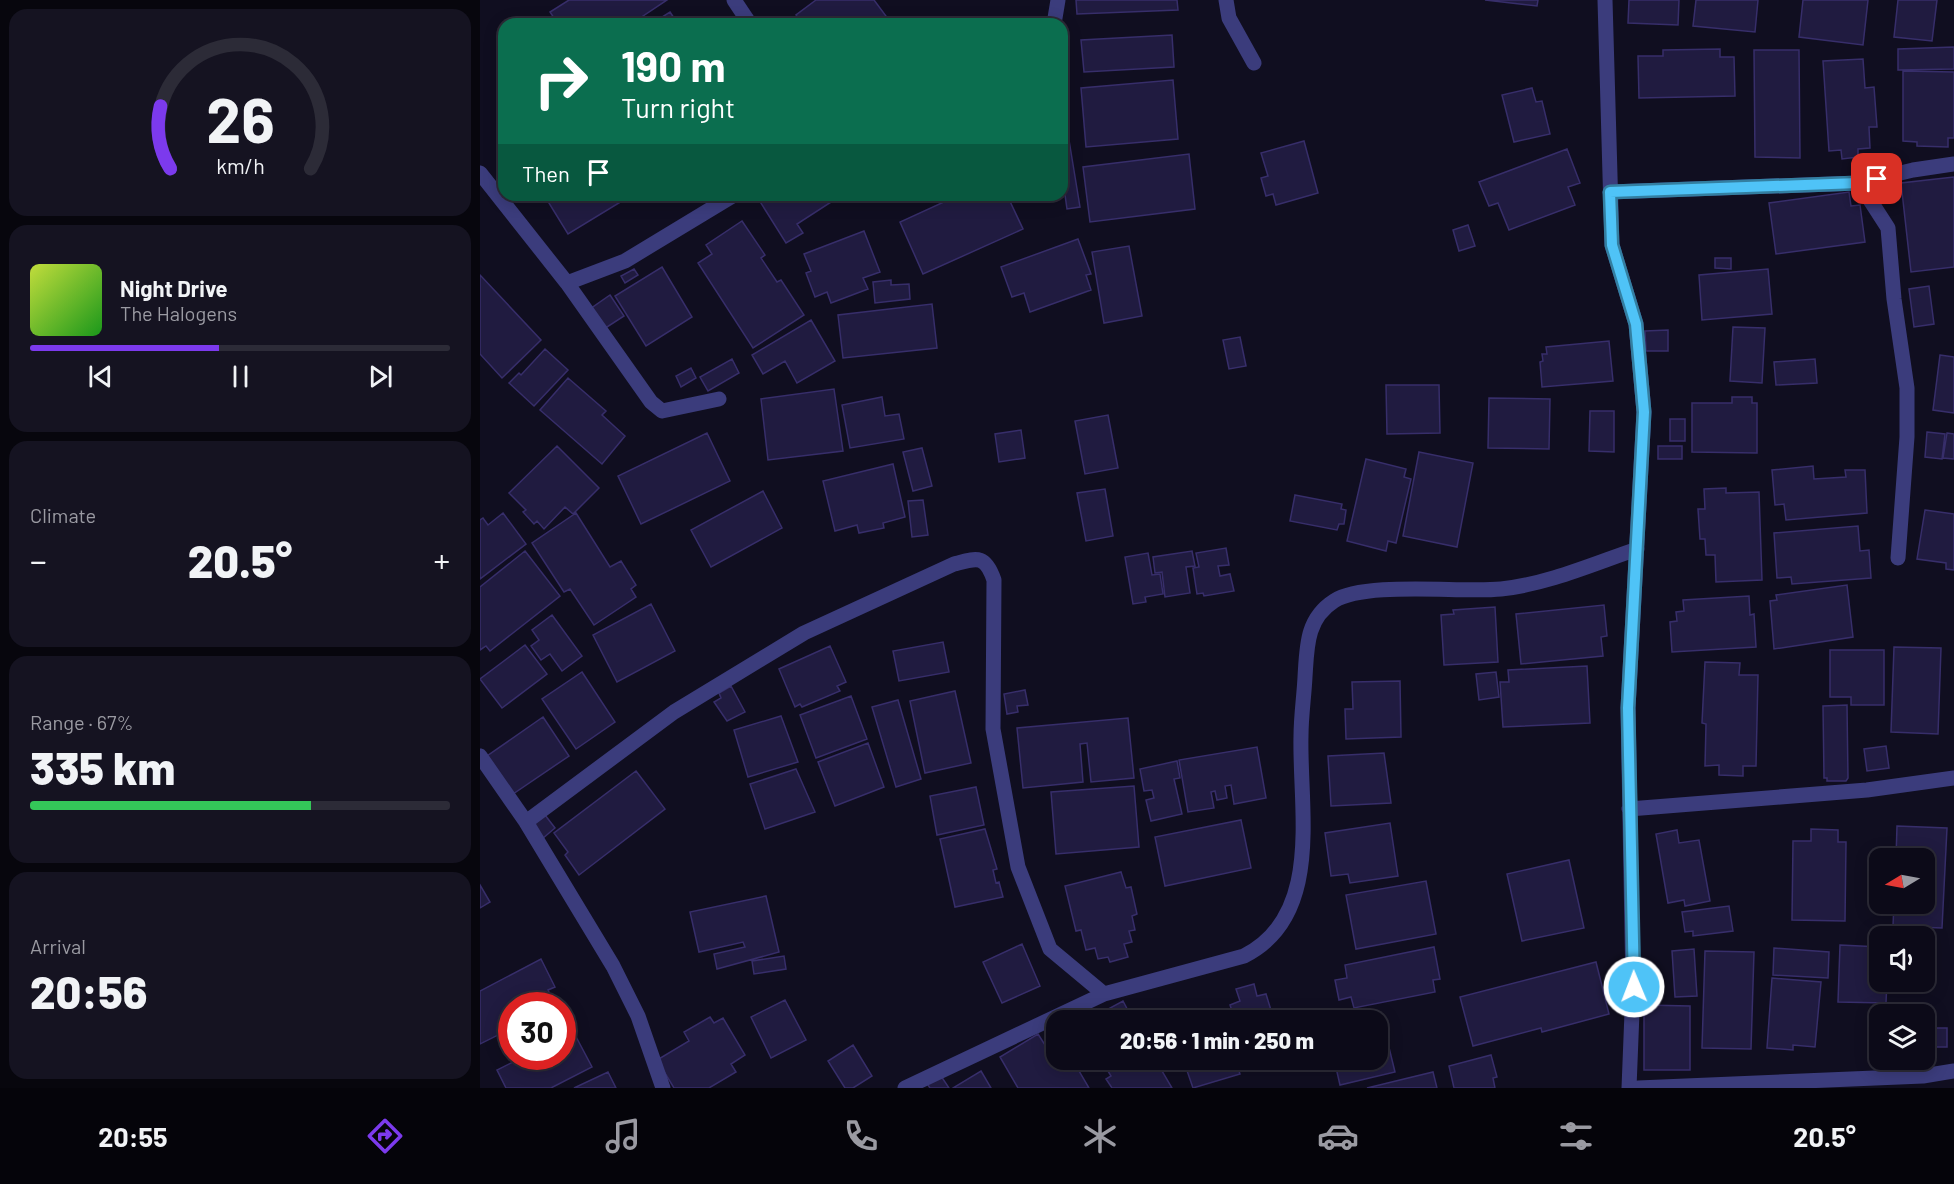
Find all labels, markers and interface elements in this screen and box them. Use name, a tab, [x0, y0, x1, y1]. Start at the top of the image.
text: 190 m	[621, 40, 726, 90]
icon: right	[522, 42, 600, 120]
text: 26	[206, 82, 274, 156]
text: Turn right	[621, 91, 735, 123]
pin	[1851, 153, 1902, 204]
text: km/h	[216, 154, 264, 179]
icon: arrive	[582, 156, 615, 189]
text: Then	[522, 160, 570, 186]
icon: arrive	[1860, 162, 1893, 195]
text: Night Drive	[120, 275, 228, 301]
text: The Halogens	[120, 301, 237, 325]
icon: previous	[84, 360, 117, 393]
icon: pause	[224, 360, 257, 393]
icon: next	[364, 360, 397, 393]
text: Climate	[30, 503, 96, 527]
text: 20.5°	[188, 533, 292, 587]
text: −	[30, 540, 47, 580]
text: +	[434, 540, 450, 580]
text: Range · 67%	[30, 710, 134, 734]
text: 335 km	[30, 740, 175, 794]
north arrow	[1869, 848, 1935, 914]
map controls	[1869, 848, 1935, 1070]
button: sound	[1869, 926, 1935, 992]
text: Arrival	[30, 934, 86, 958]
position arrow	[1602, 955, 1666, 1019]
text: 20:56	[30, 964, 147, 1018]
speed limit sign: 30	[498, 992, 576, 1070]
button: layers	[1869, 1004, 1935, 1070]
text: 20:56 · 1 min · 250 m	[1120, 1027, 1314, 1053]
icon: directions	[364, 1115, 406, 1157]
icon: music	[602, 1115, 644, 1157]
icon: phone	[840, 1115, 882, 1157]
icon: climate	[1079, 1115, 1121, 1157]
icon: car	[1317, 1115, 1359, 1157]
icon: filters	[1555, 1115, 1597, 1157]
text: 20:55	[98, 1120, 168, 1152]
text: 20.5°	[1793, 1120, 1856, 1152]

